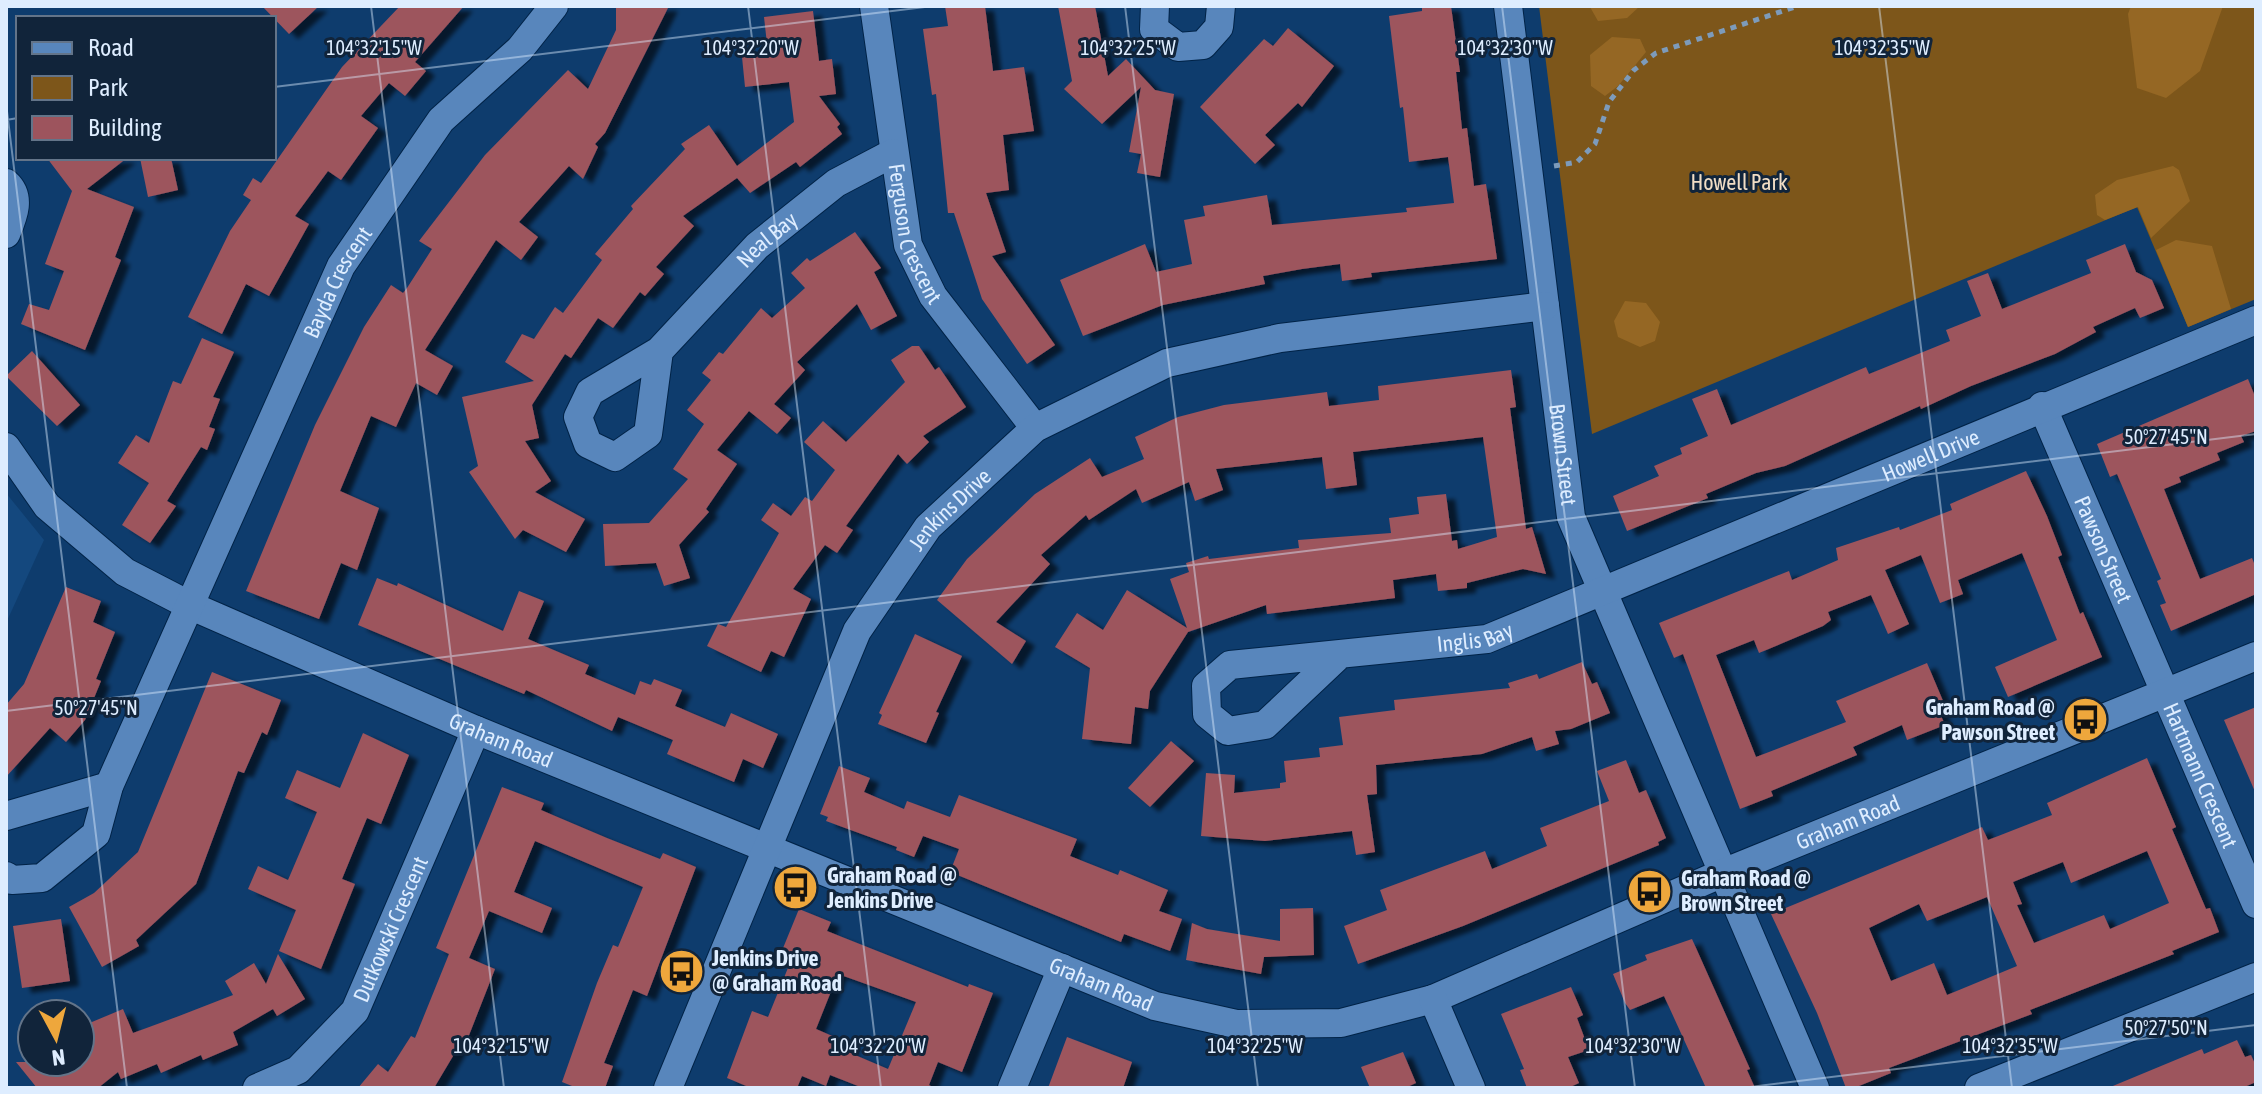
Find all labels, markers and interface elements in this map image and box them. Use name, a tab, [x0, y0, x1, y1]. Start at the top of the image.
legend	[16, 16, 276, 160]
text: Road	[88, 34, 134, 61]
text: 104°32'15"W	[326, 36, 422, 59]
text: 104°32'20"W	[703, 36, 799, 59]
text: 104°32'25"W	[1080, 36, 1176, 59]
text: 104°32'30"W	[1457, 36, 1553, 59]
text: 104°32'35"W	[1834, 36, 1930, 59]
text: Park	[88, 74, 129, 101]
text: Building	[88, 114, 162, 141]
street label: Ferguson Crescent	[884, 162, 947, 309]
park label: Howell Park	[1690, 169, 1788, 195]
street label: Neal Bay	[731, 206, 802, 273]
street label: Bayda Crescent	[298, 221, 377, 342]
street label: Brown Street	[1544, 402, 1582, 507]
street label: Howell Drive	[1878, 423, 1983, 487]
text: 50°27'45"N	[2124, 425, 2208, 448]
street label: Jenkins Drive	[903, 463, 996, 555]
street label: Pawson Street	[2069, 492, 2138, 607]
street label: Inglis Bay	[1436, 617, 1517, 657]
place label: Graham Road @ Pawson Street	[1925, 694, 2056, 745]
text: 50°27'45"N	[54, 696, 138, 719]
bus stop icon: Graham Road @ Pawson Street	[2062, 696, 2110, 744]
street label: Hartmann Crescent	[2158, 699, 2243, 852]
street label: Graham Road	[445, 707, 557, 773]
street label: Graham Road	[1792, 789, 1904, 855]
street label: Dutkowski Crescent	[347, 852, 433, 1006]
place label: Graham Road @ Jenkins Drive	[826, 862, 957, 913]
bus stop icon: Graham Road @ Jenkins Drive	[772, 864, 820, 912]
place label: Graham Road @ Brown Street	[1681, 865, 1811, 916]
bus stop icon: Graham Road @ Brown Street	[1626, 867, 1674, 915]
place label: Jenkins Drive @ Graham Road	[711, 945, 842, 996]
bus stop icon: Jenkins Drive @ Graham Road	[657, 947, 705, 995]
street label: Graham Road	[1046, 951, 1157, 1017]
north arrow	[16, 998, 96, 1078]
text: 50°27'50"N	[2124, 1016, 2208, 1039]
text: 104°32'15"W	[453, 1034, 549, 1057]
text: 104°32'20"W	[830, 1034, 926, 1057]
text: 104°32'25"W	[1207, 1034, 1303, 1057]
text: 104°32'30"W	[1585, 1034, 1681, 1057]
text: 104°32'35"W	[1962, 1034, 2058, 1057]
text: N	[50, 1044, 66, 1072]

